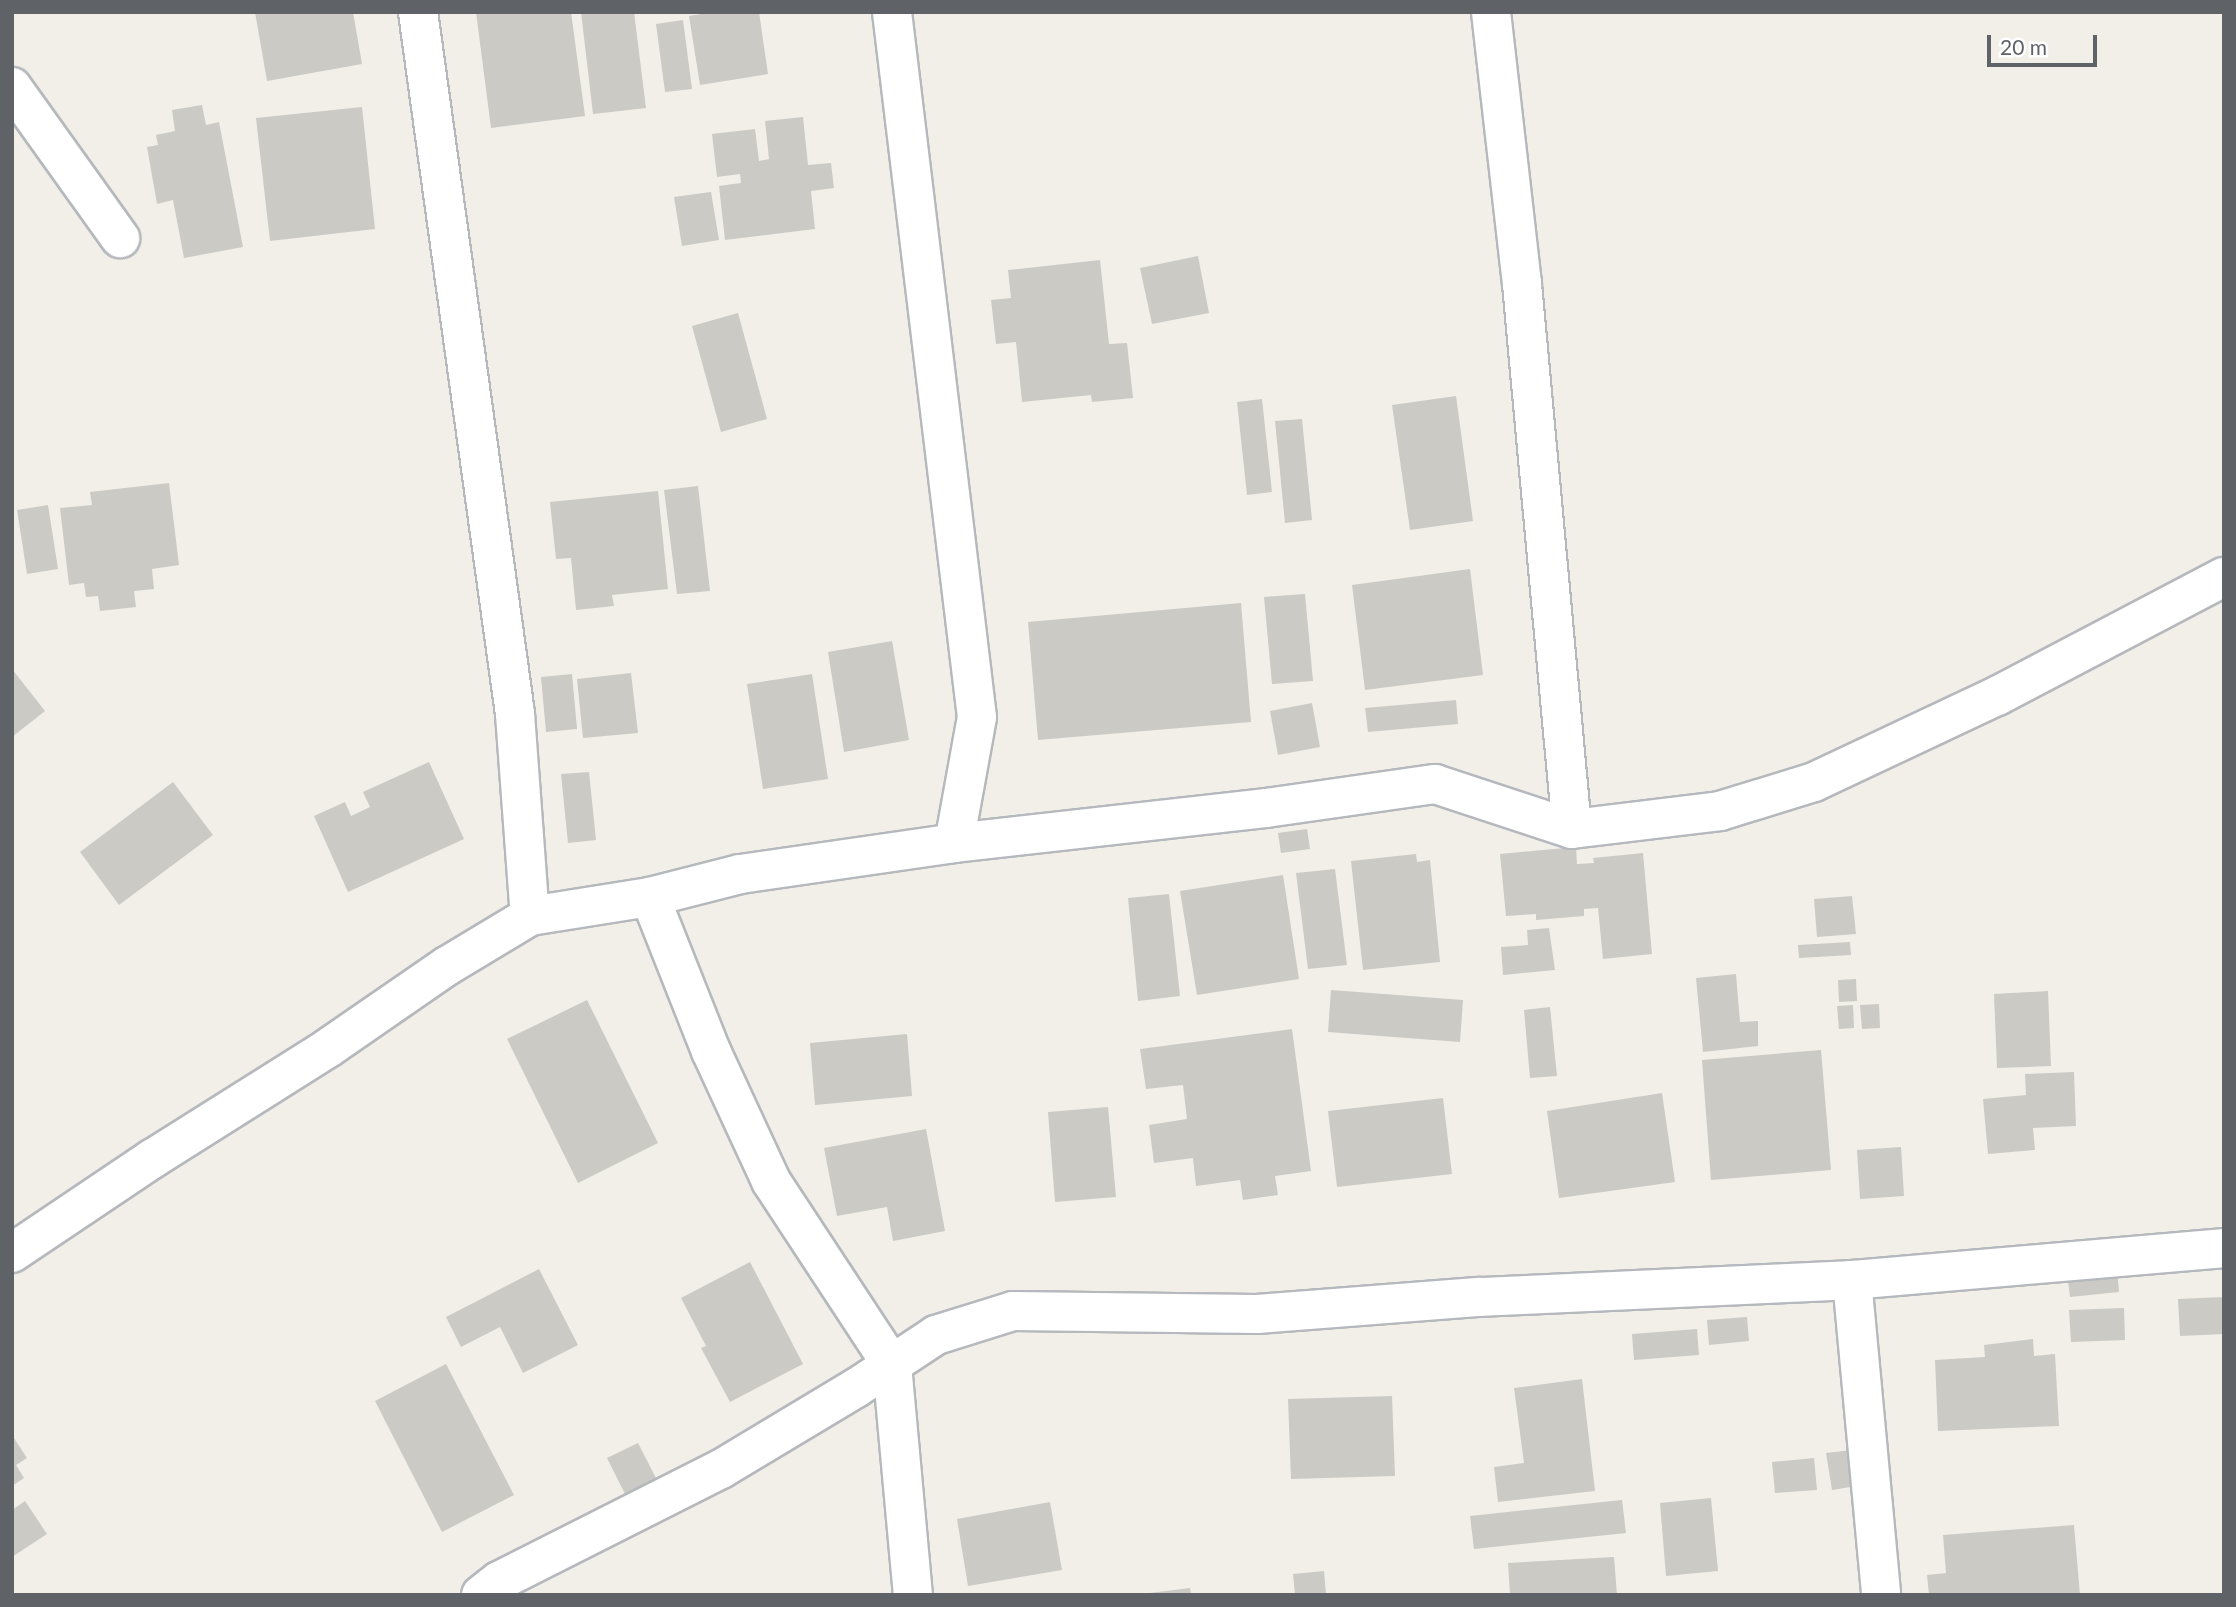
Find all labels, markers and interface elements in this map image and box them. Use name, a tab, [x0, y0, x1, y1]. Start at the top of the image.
scale bar	[1991, 21, 2101, 65]
text: 20 m	[2000, 34, 2047, 59]

